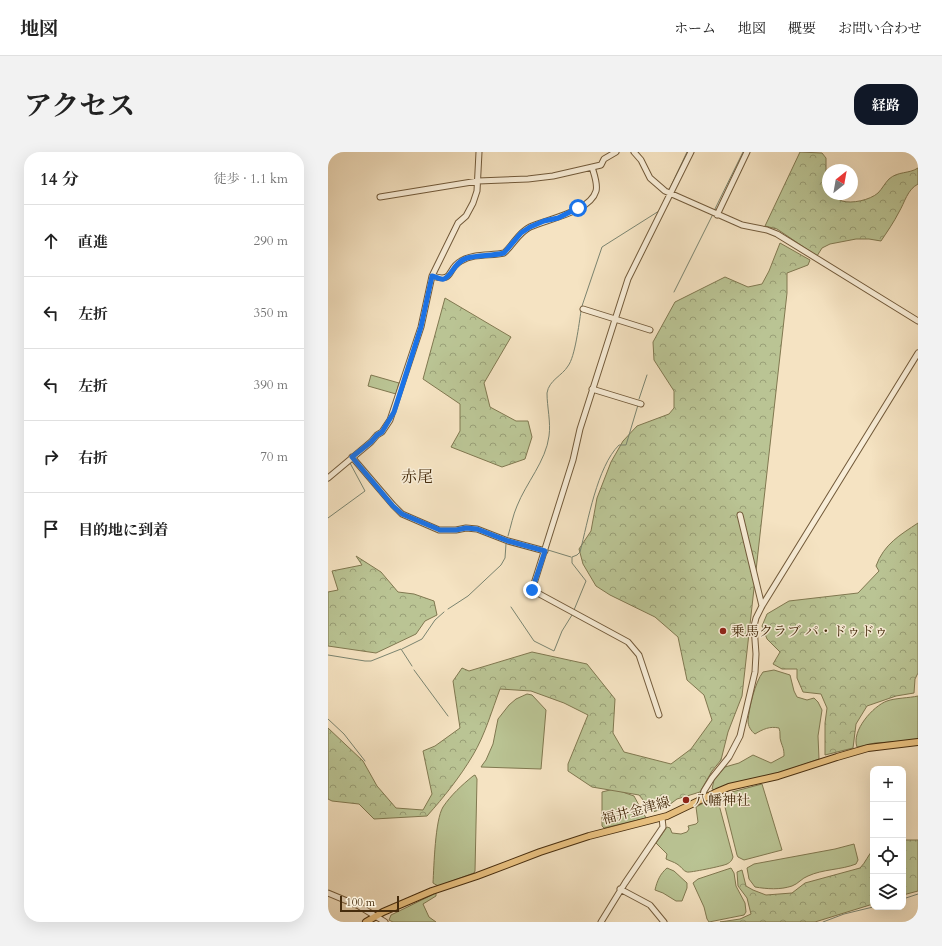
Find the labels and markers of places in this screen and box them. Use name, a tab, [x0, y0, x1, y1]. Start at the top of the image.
place label: 乗馬クラブ パ・ドゥドゥ	[731, 622, 888, 641]
marker: 乗馬クラブ パ・ドゥドゥ	[718, 626, 728, 636]
place label: 八幡神社	[694, 791, 750, 810]
marker: 八幡神社	[681, 795, 691, 805]

